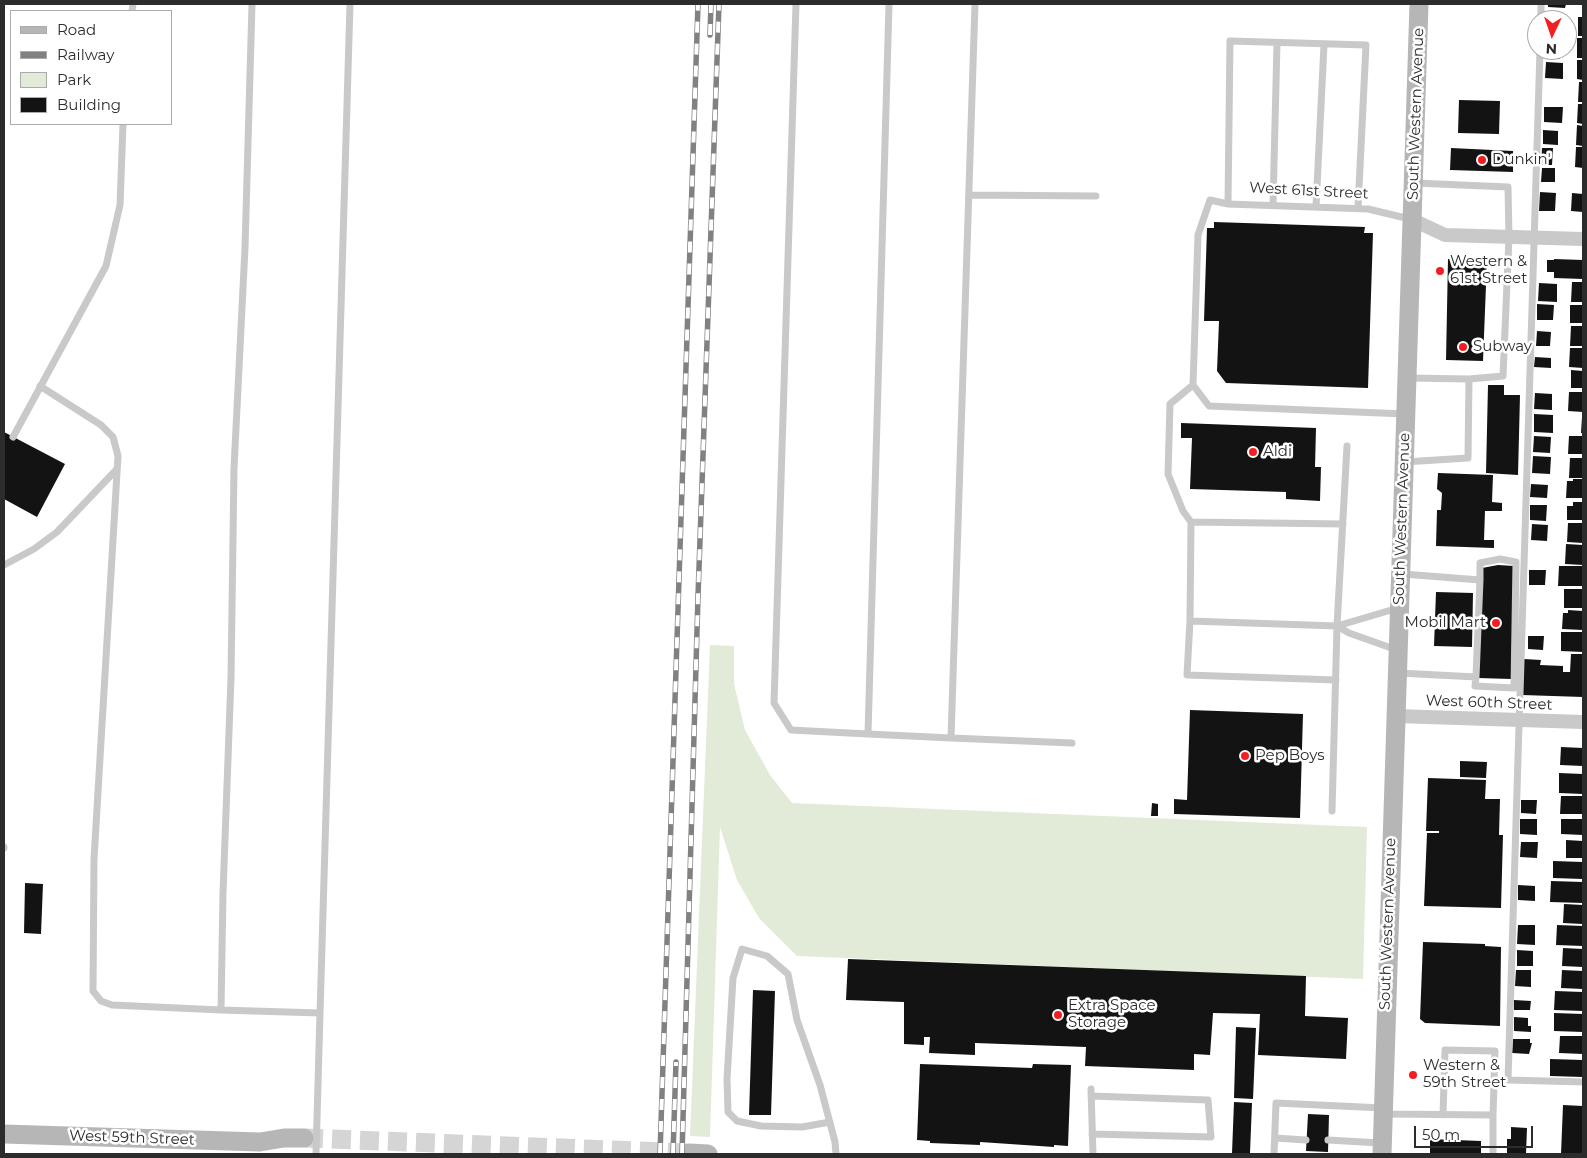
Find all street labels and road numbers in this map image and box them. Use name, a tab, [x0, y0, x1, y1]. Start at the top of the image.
street label: South Western Avenue	[1404, 27, 1428, 201]
street label: West 61st Street	[1249, 179, 1369, 203]
street label: South Western Avenue	[1390, 432, 1414, 606]
street label: West 60th Street	[1425, 692, 1553, 714]
street label: South Western Avenue	[1376, 837, 1400, 1011]
street label: West 59th Street	[69, 1127, 195, 1149]

